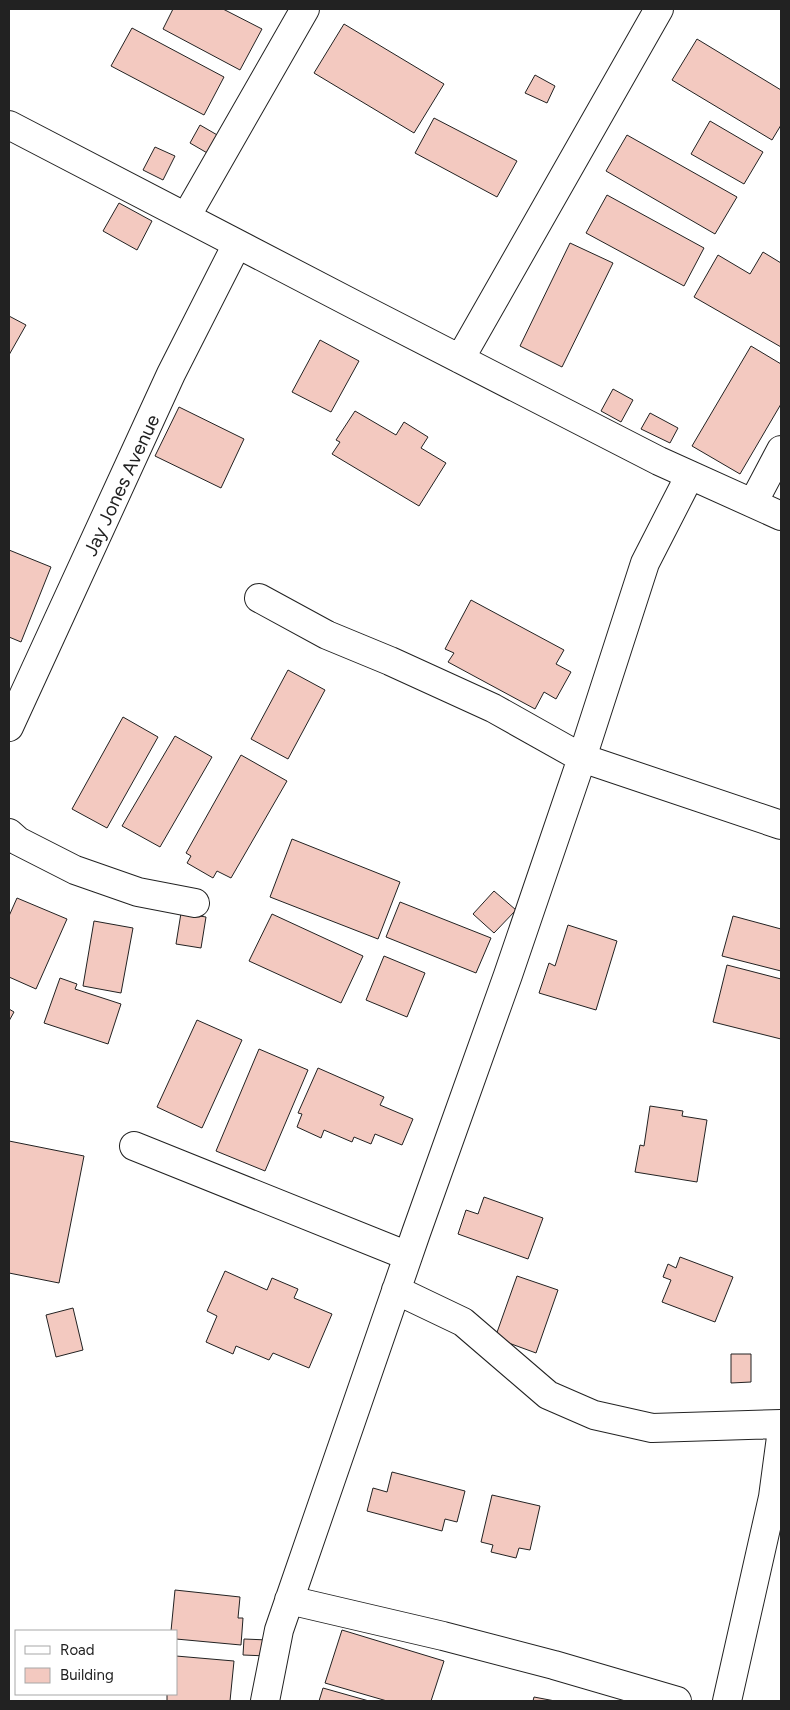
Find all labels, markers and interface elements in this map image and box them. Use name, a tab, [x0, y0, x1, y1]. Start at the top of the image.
street label: Jay Jones Avenue	[79, 411, 164, 560]
legend	[15, 1630, 178, 1695]
text: Road	[60, 1641, 95, 1659]
text: Building	[60, 1666, 114, 1684]

